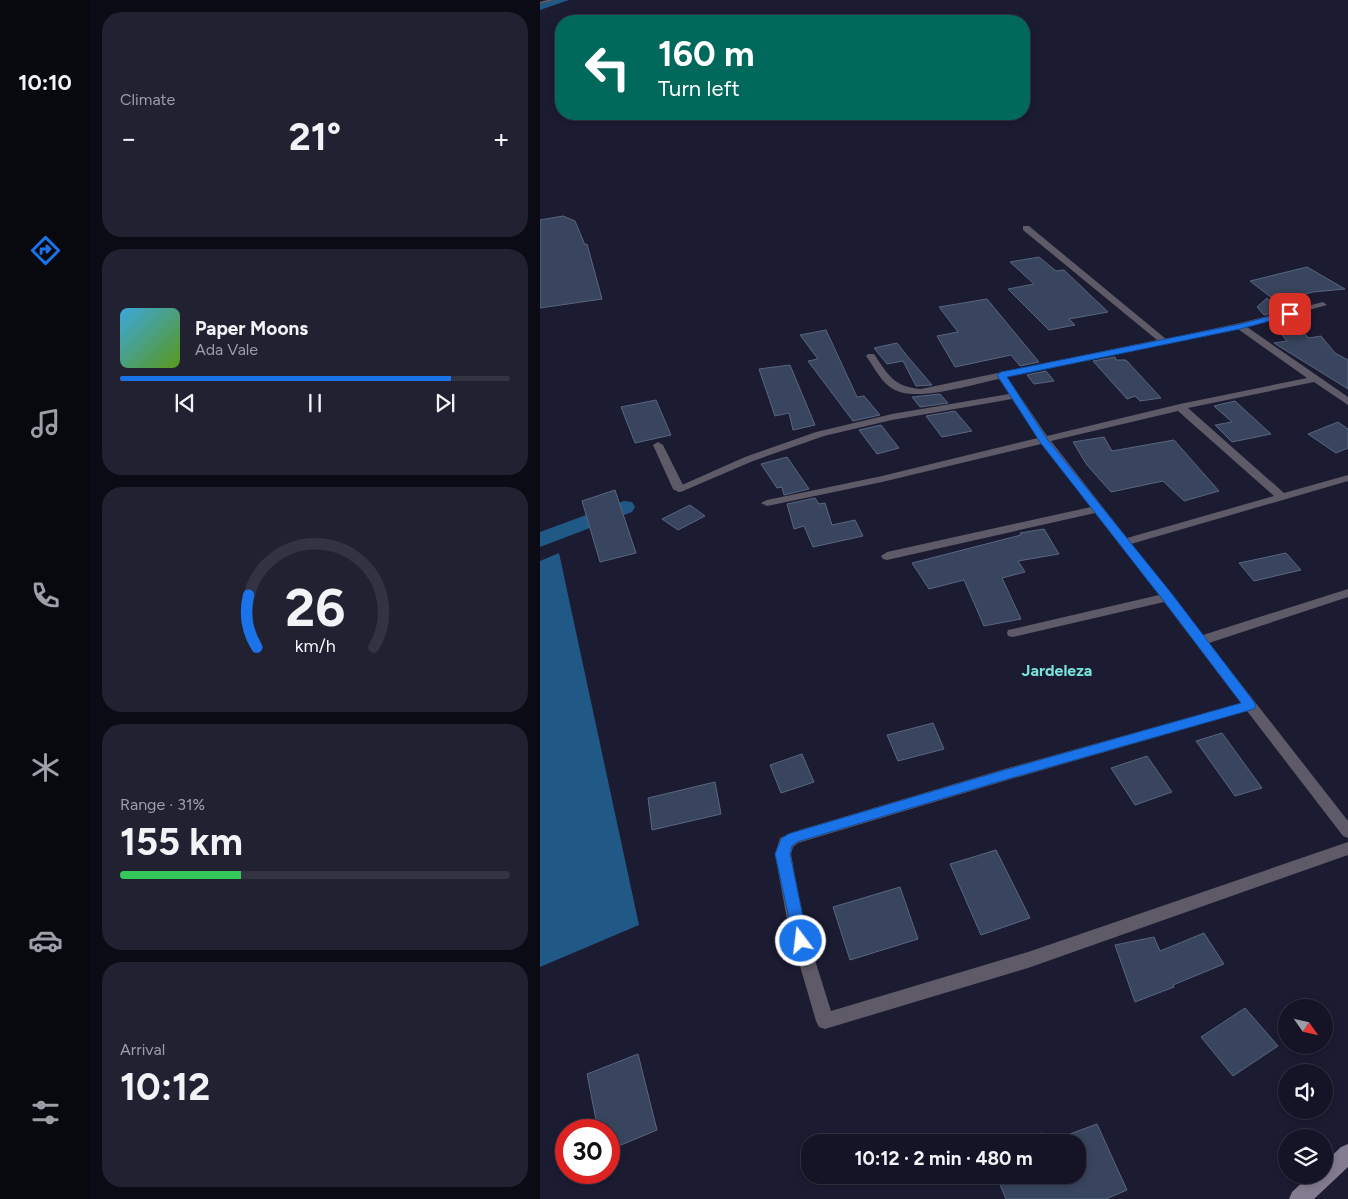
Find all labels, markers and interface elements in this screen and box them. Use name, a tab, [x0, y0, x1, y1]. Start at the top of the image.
text: 160 m	[658, 33, 755, 75]
icon: left	[575, 35, 640, 100]
text: 10:10	[18, 69, 72, 96]
text: Turn left	[658, 75, 740, 102]
text: Climate	[120, 90, 175, 109]
text: 21°	[289, 114, 341, 160]
text: −	[120, 121, 137, 155]
text: +	[493, 121, 510, 155]
icon: directions	[28, 233, 63, 268]
pin	[1269, 293, 1311, 335]
icon: arrive	[1276, 300, 1304, 328]
text: Paper Moons	[195, 317, 308, 340]
text: Ada Vale	[195, 340, 258, 359]
icon: previous	[171, 389, 199, 417]
icon: pause	[301, 389, 329, 417]
icon: next	[431, 389, 459, 417]
icon: music	[28, 406, 63, 441]
text: 26	[285, 577, 345, 639]
icon: phone	[28, 578, 63, 613]
text: km/h	[295, 635, 335, 656]
district label: Jardeleza	[1022, 661, 1092, 680]
icon: climate	[28, 750, 63, 785]
text: Range · 31%	[120, 795, 205, 814]
text: 155 km	[120, 819, 243, 865]
position arrow	[774, 914, 826, 966]
icon: car	[28, 923, 63, 958]
north arrow	[1278, 999, 1332, 1054]
map controls	[1278, 999, 1333, 1184]
text: Arrival	[120, 1040, 165, 1059]
text: 10:12	[120, 1064, 210, 1110]
button: sound	[1278, 1064, 1333, 1119]
icon: filters	[28, 1095, 63, 1130]
speed limit sign: 30	[555, 1119, 620, 1184]
button: layers	[1278, 1129, 1333, 1184]
text: 10:12 · 2 min · 480 m	[855, 1147, 1032, 1170]

